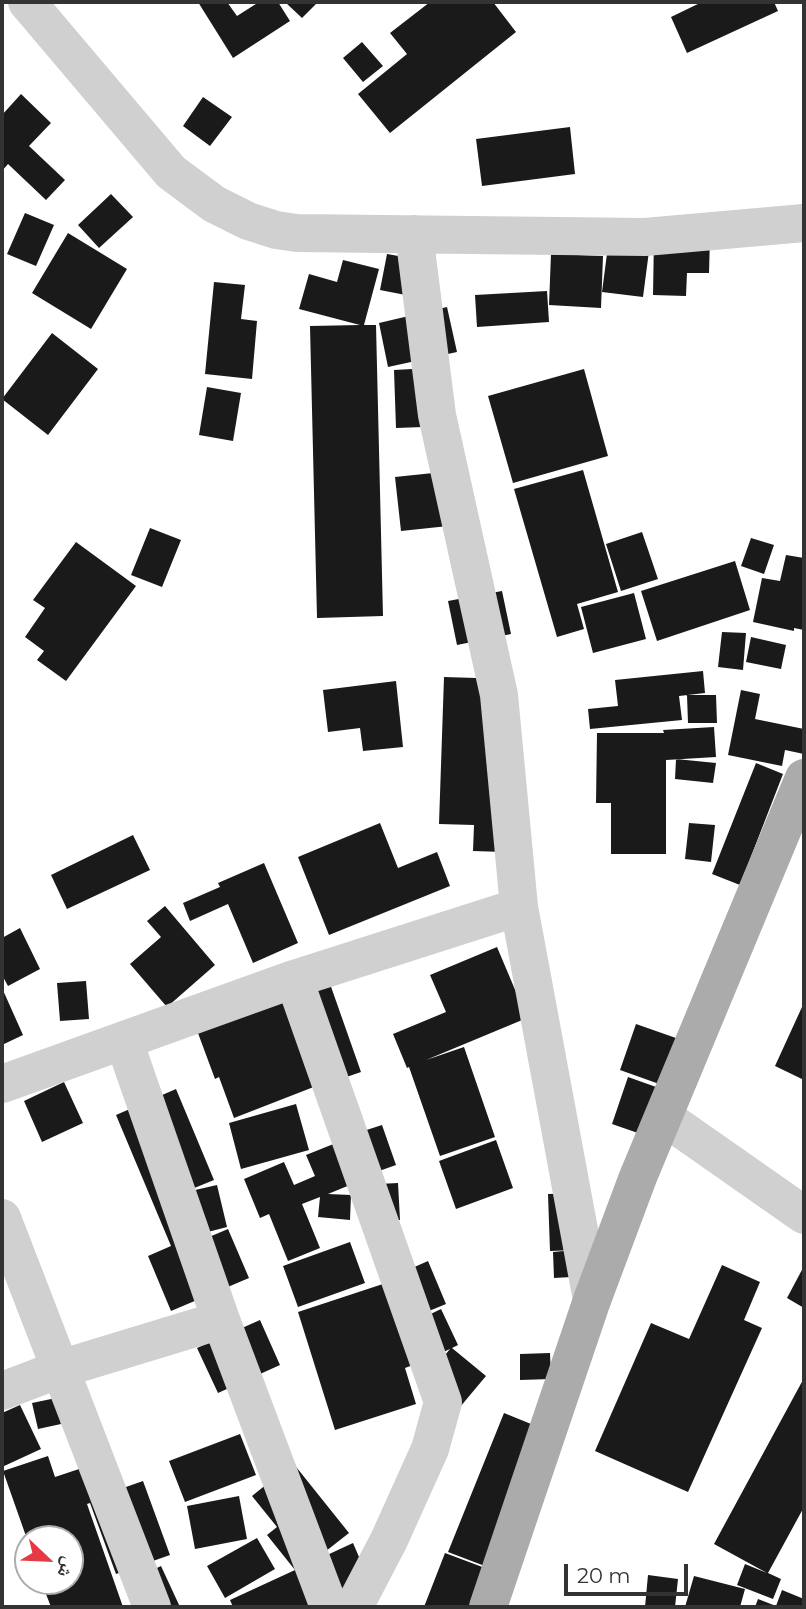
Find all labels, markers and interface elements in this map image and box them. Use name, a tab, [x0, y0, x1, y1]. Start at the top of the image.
north arrow	[14, 1525, 84, 1595]
scale bar	[568, 1550, 692, 1594]
text: ش	[52, 1554, 81, 1581]
text: 20 m	[577, 1563, 631, 1588]

